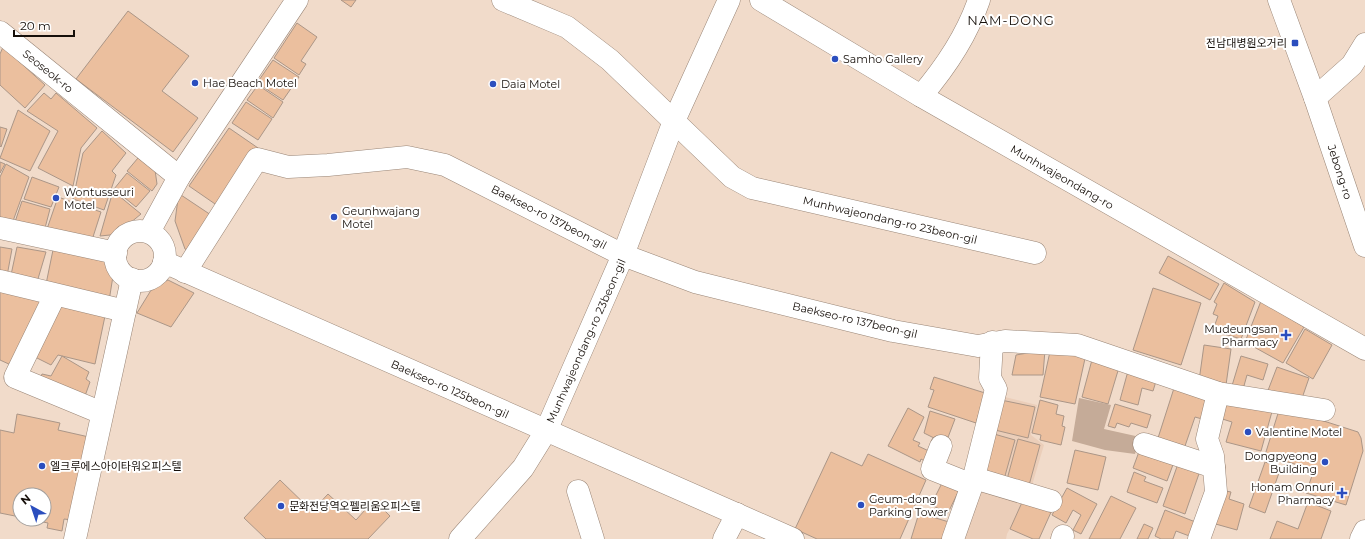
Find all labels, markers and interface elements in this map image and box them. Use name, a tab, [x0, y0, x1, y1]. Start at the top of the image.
scale bar	[14, 12, 74, 38]
district label: NAM-DONG	[967, 12, 1055, 28]
text: 20 m	[20, 18, 51, 33]
place label: 전남대병원오거리	[1206, 36, 1287, 50]
marker: 전남대병원오거리	[1290, 38, 1300, 48]
street label: Seoseok-ro	[20, 46, 76, 96]
place label: Samho Gallery	[843, 52, 923, 66]
marker: Samho Gallery	[830, 54, 840, 64]
place label: Hae Beach Motel	[203, 76, 297, 90]
place label: Daia Motel	[501, 77, 560, 91]
marker: Hae Beach Motel	[190, 78, 200, 88]
marker: Daia Motel	[488, 79, 498, 89]
street label: Munhwajeondang-ro	[1008, 142, 1116, 212]
street label: Jebong-ro	[1324, 142, 1355, 201]
street label: Baekseo-ro 137beon-gil	[489, 182, 609, 252]
place label: Wontusseuri Motel	[64, 185, 134, 212]
marker: Wontusseuri Motel	[51, 193, 61, 203]
street label: Munhwajeondang-ro 23beon-gil	[802, 193, 978, 247]
place label: Geunhwajang Motel	[342, 204, 420, 231]
marker: Geunhwajang Motel	[329, 212, 339, 222]
street label: Munhwajeondang-ro 23beon-gil	[543, 257, 629, 425]
street label: Baekseo-ro 137beon-gil	[791, 299, 919, 341]
place label: Mudeungsan Pharmacy	[1204, 322, 1278, 349]
marker: Mudeungsan Pharmacy	[1281, 330, 1291, 340]
street label: Baekseo-ro 125beon-gil	[389, 357, 511, 421]
place label: Valentine Motel	[1256, 425, 1342, 439]
marker: Valentine Motel	[1243, 427, 1253, 437]
place label: Dongpyeong Building	[1244, 449, 1317, 476]
marker: Dongpyeong Building	[1320, 457, 1330, 467]
place label: 엘크루에스아이타워오피스텔	[50, 459, 182, 473]
marker: 엘크루에스아이타워오피스텔	[37, 461, 47, 471]
place label: Honam Onnuri Pharmacy	[1251, 480, 1334, 507]
north arrow	[12, 487, 52, 527]
marker: Honam Onnuri Pharmacy	[1337, 488, 1347, 498]
text: N	[18, 491, 33, 508]
place label: Geum-dong Parking Tower	[869, 492, 948, 519]
place label: 문화전당역오펠리움오피스텔	[289, 499, 421, 513]
marker: Geum-dong Parking Tower	[856, 500, 866, 510]
marker: 문화전당역오펠리움오피스텔	[276, 501, 286, 511]

